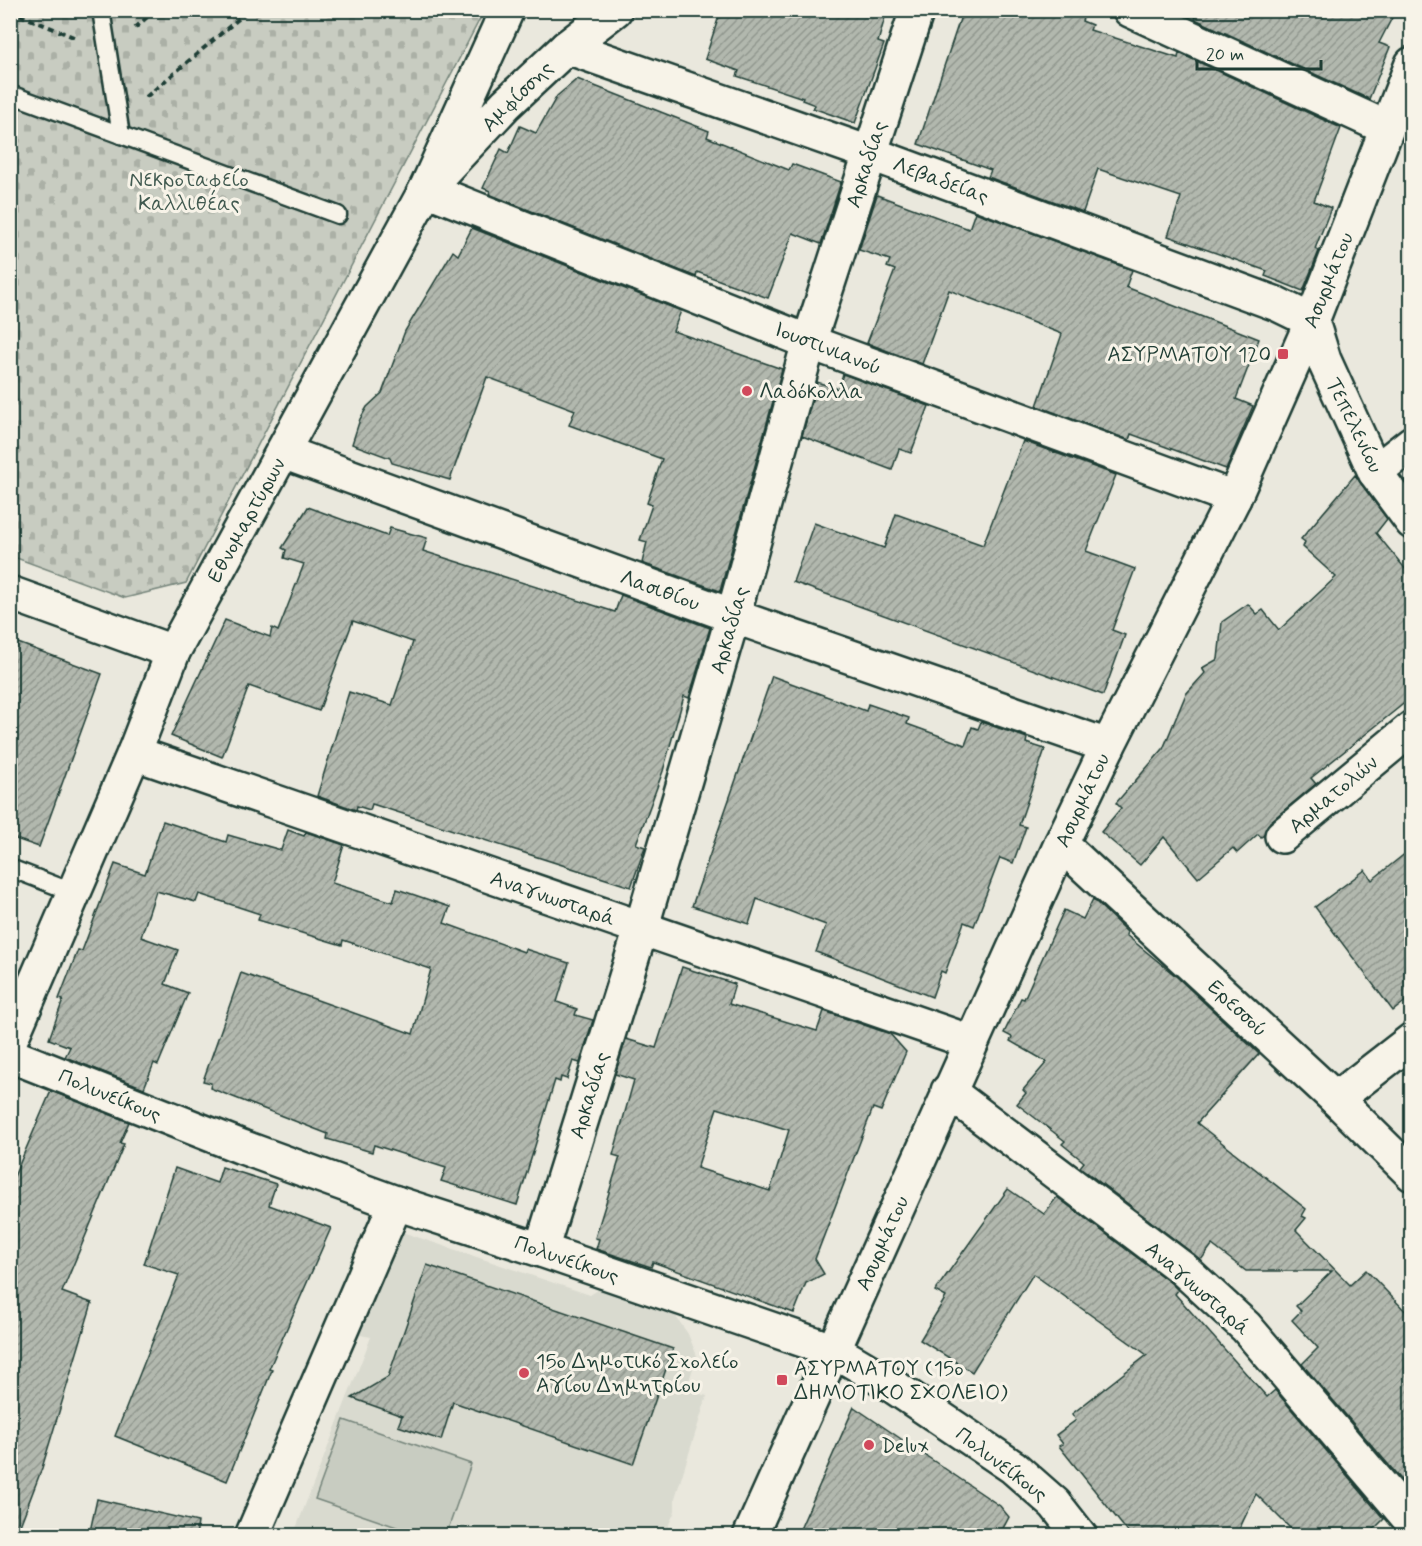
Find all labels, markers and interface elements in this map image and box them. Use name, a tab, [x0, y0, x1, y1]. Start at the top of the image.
scale bar	[1197, 33, 1322, 71]
text: 20 m	[1206, 43, 1244, 67]
street label: Αμφίσσης	[476, 55, 560, 139]
street label: Αρκαδίας	[840, 117, 894, 211]
street label: Λεβαδείας	[889, 151, 992, 211]
park label: Νεκροταφείο Καλλιθέας	[129, 166, 249, 218]
street label: Ασυρμάτου	[1297, 228, 1361, 333]
street label: Ιουστινιανού	[770, 316, 885, 382]
place label: ΑΣΥΡΜΑΤΟΥ 120	[1107, 341, 1271, 369]
marker: ΑΣΥΡΜΑΤΟΥ 120	[1276, 347, 1290, 361]
street label: Τεπελενίου	[1319, 373, 1389, 478]
place label: Λαδόκολλα	[759, 378, 863, 406]
marker: Λαδόκολλα	[740, 384, 754, 398]
street label: Εθνομαρτύρων	[201, 453, 293, 588]
street label: Λασιθίου	[616, 564, 703, 618]
street label: Αρκαδίας	[704, 583, 756, 677]
street label: Ασυρμάτου	[1049, 749, 1117, 852]
street label: Αρματολών	[1283, 749, 1384, 840]
street label: Αναγνωσταρά	[486, 864, 619, 933]
street label: Ερεσσού	[1201, 974, 1273, 1044]
street label: Αρκαδίας	[563, 1048, 616, 1142]
street label: Πολυνείκους	[54, 1063, 165, 1129]
street label: Ασυρμάτου	[850, 1192, 916, 1295]
street label: Πολυνείκους	[511, 1229, 623, 1291]
street label: Αναγνωσταρά	[1139, 1235, 1256, 1342]
place label: 15ο Δημοτικό Σχολείο Αγίου Δημητρίου	[536, 1348, 738, 1400]
place label: ΑΣΥΡΜΑΤΟΥ (15ο ΔΗΜΟΤΙΚΟ ΣΧΟΛΕΙΟ)	[794, 1355, 1008, 1407]
marker: 15ο Δημοτικό Σχολείο Αγίου Δημητρίου	[517, 1366, 531, 1380]
marker: ΑΣΥΡΜΑΤΟΥ (15ο ΔΗΜΟΤΙΚΟ ΣΧΟΛΕΙΟ)	[775, 1373, 789, 1387]
street label: Πολυνείκους	[950, 1421, 1053, 1509]
place label: Delux	[881, 1432, 929, 1460]
marker: Delux	[862, 1438, 876, 1452]

